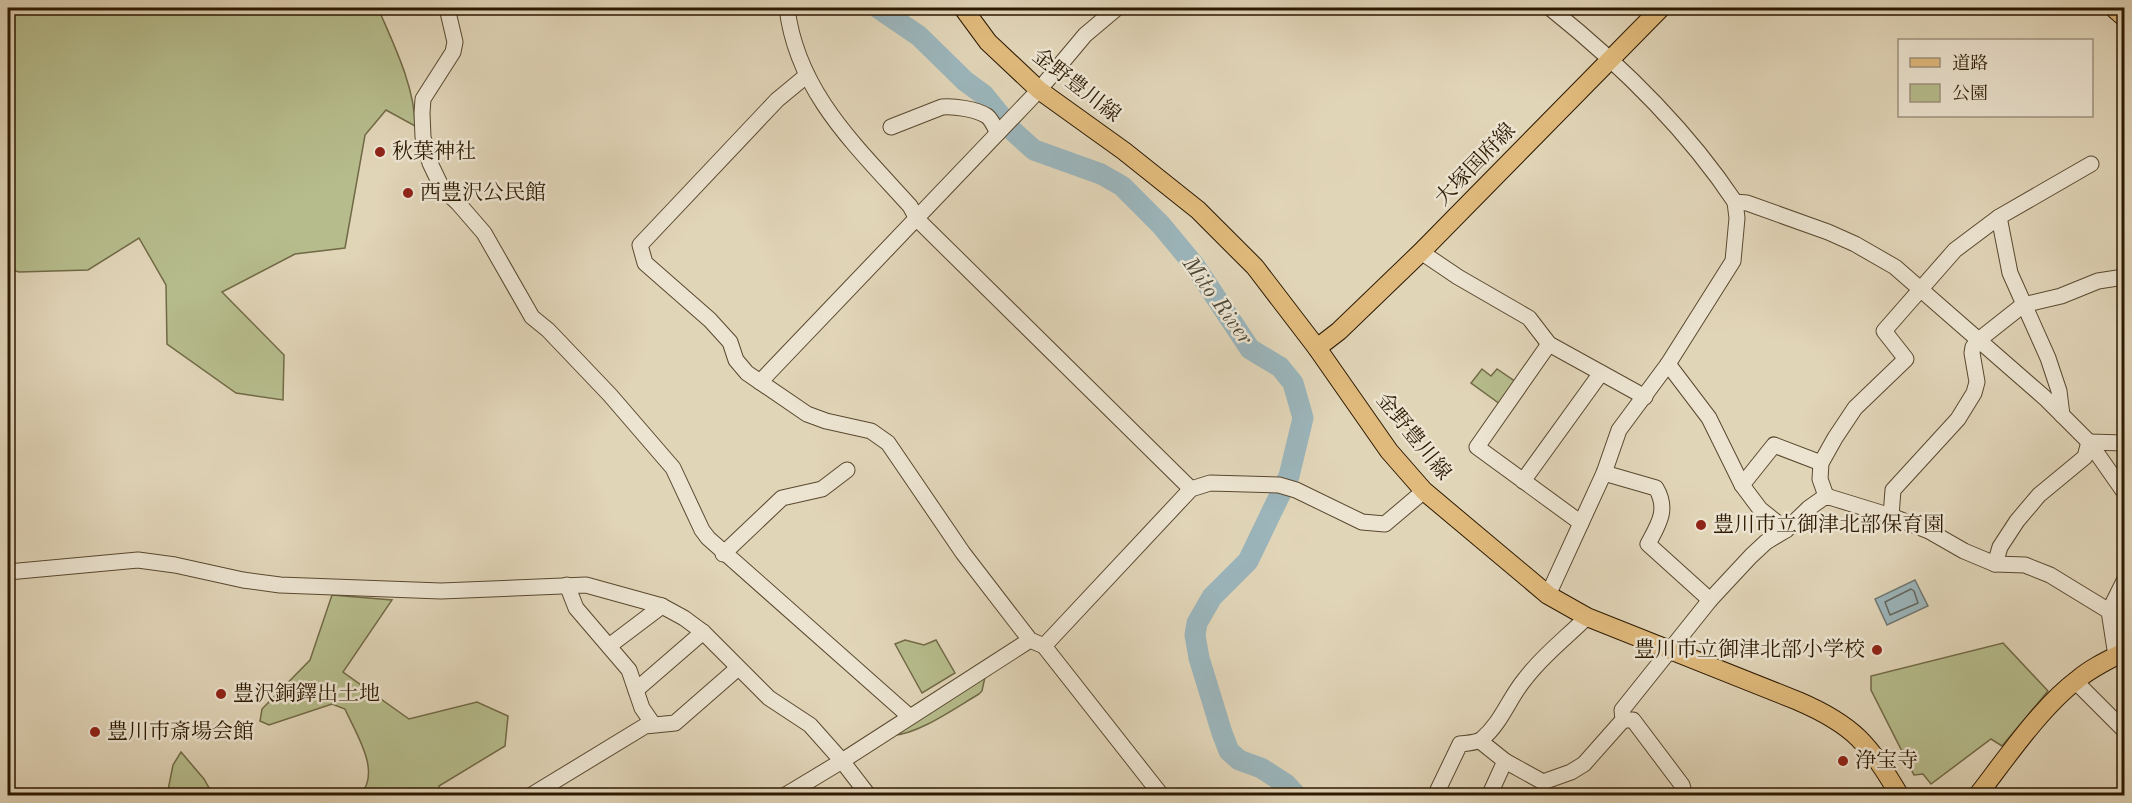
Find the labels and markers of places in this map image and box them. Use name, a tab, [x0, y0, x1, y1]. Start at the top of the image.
place label: 秋葉神社	[392, 140, 476, 163]
marker: 秋葉神社	[373, 145, 387, 159]
place label: 西豊沢公民館	[420, 181, 546, 204]
marker: 西豊沢公民館	[401, 186, 415, 200]
place label: 豊川市立御津北部保育園	[1713, 513, 1944, 536]
marker: 豊川市立御津北部保育園	[1694, 518, 1708, 532]
place label: 豊川市立御津北部小学校	[1634, 638, 1865, 661]
marker: 豊川市立御津北部小学校	[1870, 643, 1884, 657]
place label: 豊沢銅鐸出土地	[233, 682, 380, 705]
marker: 豊沢銅鐸出土地	[214, 687, 228, 701]
place label: 豊川市斎場会館	[107, 720, 254, 743]
marker: 豊川市斎場会館	[88, 725, 102, 739]
place label: 浄宝寺	[1855, 749, 1918, 772]
marker: 浄宝寺	[1836, 754, 1850, 768]

